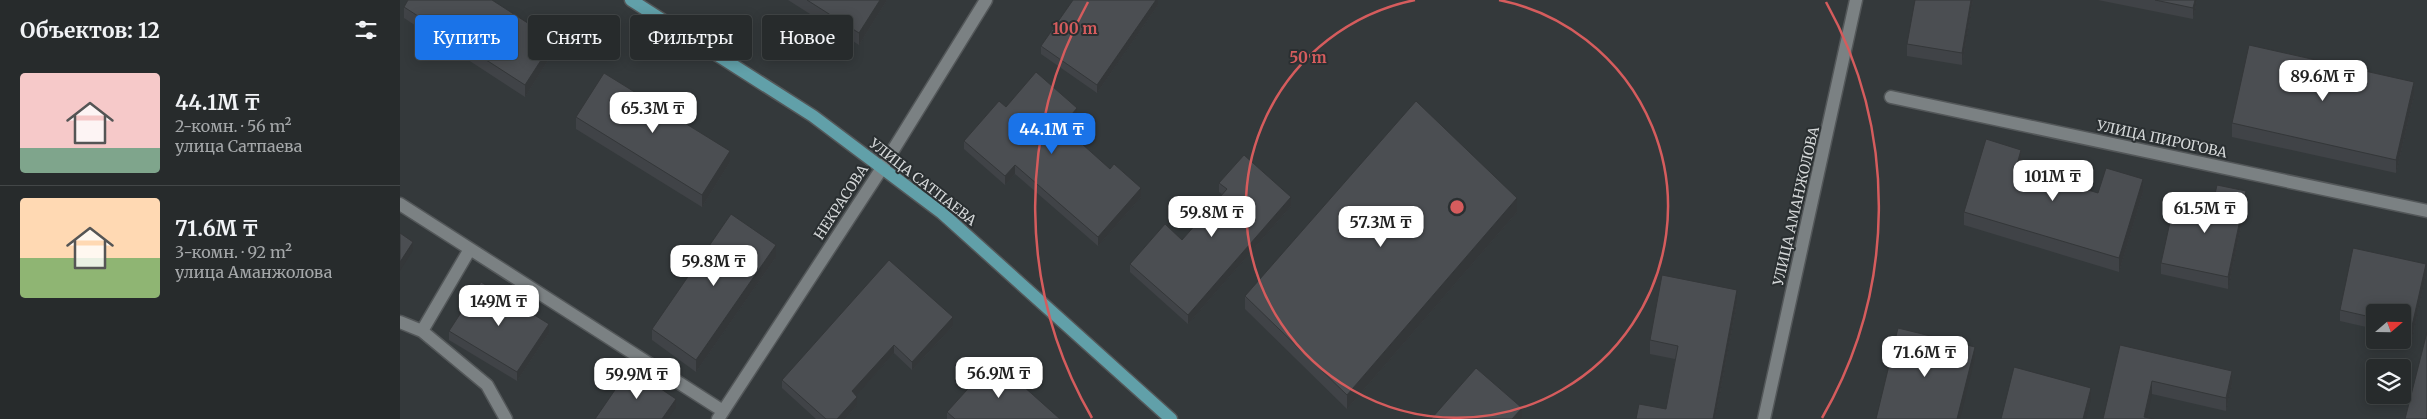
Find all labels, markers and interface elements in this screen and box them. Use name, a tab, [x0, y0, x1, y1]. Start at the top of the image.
chip: Купить	[415, 15, 518, 60]
chip: Снять	[528, 15, 620, 60]
chip: Фильтры	[630, 15, 752, 60]
chip: Новое	[762, 15, 853, 60]
icon: filters	[352, 16, 380, 44]
text: Объектов: 12	[20, 17, 160, 44]
text: 100 m	[1053, 19, 1097, 38]
text: 50 m	[1289, 48, 1327, 67]
pin: 89.6M ₸	[2277, 59, 2369, 102]
text: 89.6M ₸	[2290, 66, 2356, 86]
text: 44.1M ₸	[175, 89, 261, 116]
pin: 65.3M ₸	[607, 92, 699, 134]
icon: home	[60, 93, 120, 153]
text: 65.3M ₸	[621, 98, 685, 118]
pin: 44.1M ₸	[1006, 112, 1098, 155]
text: 2-комн. · 56 m²	[175, 116, 291, 136]
street label: УЛИЦА ПИРОГОВА	[2094, 116, 2229, 162]
text: 44.1M ₸	[1019, 119, 1085, 139]
street label: УЛИЦА АМАНЖОЛОВА	[1769, 125, 1823, 288]
street label: УЛИЦА САТПАЕВА	[865, 134, 980, 230]
text: улица Сатпаева	[175, 136, 302, 156]
pin: 101M ₸	[2012, 160, 2094, 202]
street label: НЕКРАСОВА	[810, 161, 872, 243]
text: 101M ₸	[2024, 166, 2082, 186]
pin: 61.5M ₸	[2159, 192, 2251, 234]
pin: 59.8M ₸	[1166, 196, 1258, 238]
centre of rings	[1448, 198, 1466, 216]
text: 61.5M ₸	[2174, 198, 2236, 218]
text: 59.8M ₸	[1179, 202, 1245, 222]
pin: 57.3M ₸	[1335, 206, 1427, 248]
text: 57.3M ₸	[1350, 212, 1412, 232]
text: 71.6M ₸	[175, 215, 259, 242]
icon: home	[60, 218, 120, 278]
text: 3-комн. · 92 m²	[175, 242, 292, 262]
pin: 59.8M ₸	[668, 244, 760, 287]
text: 59.8M ₸	[681, 251, 747, 271]
text: улица Аманжолова	[175, 262, 332, 282]
pin: 149M ₸	[458, 284, 540, 327]
text: 149M ₸	[470, 291, 528, 311]
north arrow	[2366, 304, 2411, 349]
map controls	[2366, 304, 2411, 404]
pin: 71.6M ₸	[1879, 336, 1971, 378]
text: 71.6M ₸	[1893, 342, 1957, 362]
pin: 56.9M ₸	[953, 356, 1045, 399]
pin: 59.9M ₸	[591, 358, 683, 400]
button: layers	[2366, 359, 2411, 404]
text: 56.9M ₸	[967, 363, 1031, 383]
text: 59.9M ₸	[605, 364, 669, 384]

